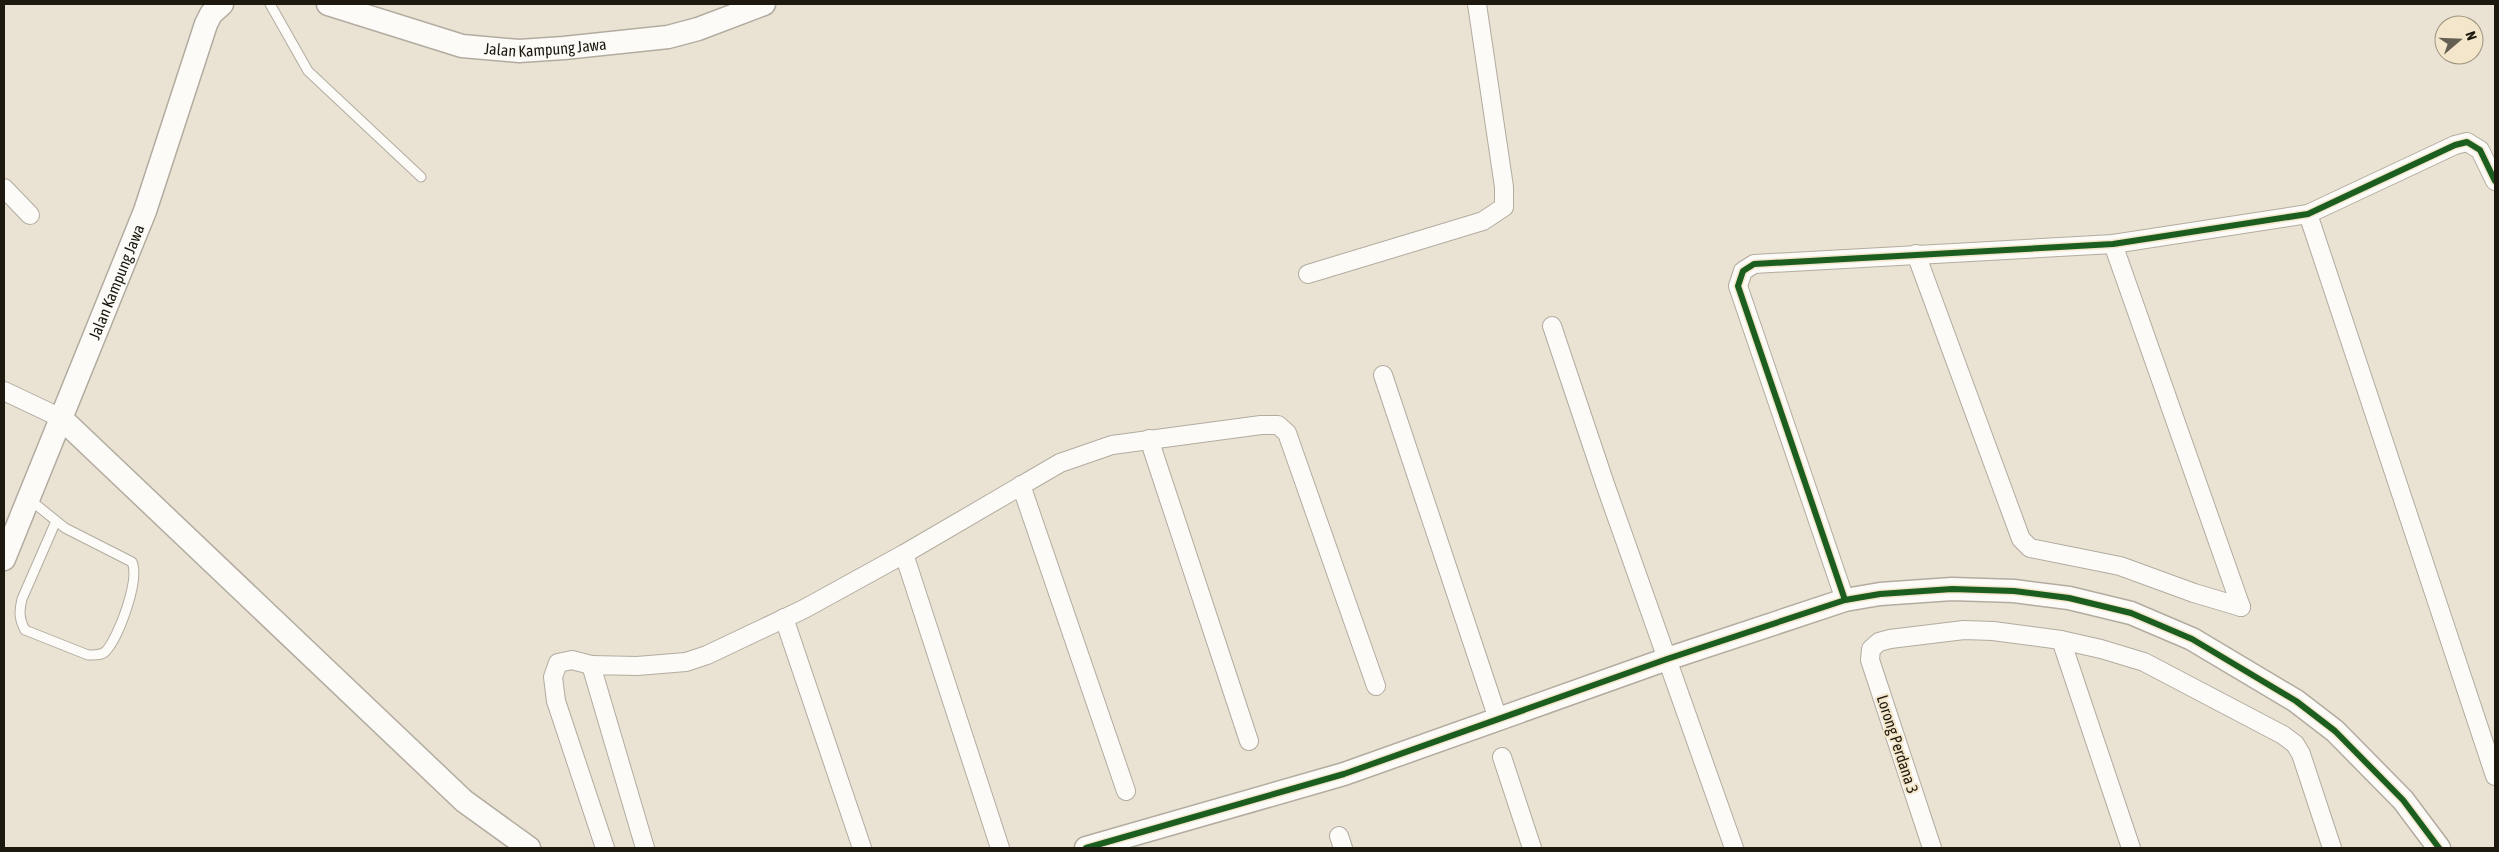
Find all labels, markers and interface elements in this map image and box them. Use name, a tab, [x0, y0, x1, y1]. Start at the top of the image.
north arrow	[2434, 15, 2484, 65]
text: N	[2462, 29, 2480, 42]
street label: Jalan Kampung Jawa	[484, 35, 607, 60]
street label: Jalan Kampung Jawa	[85, 222, 148, 342]
street label: Lorong Perdana 3	[1873, 693, 1922, 796]

